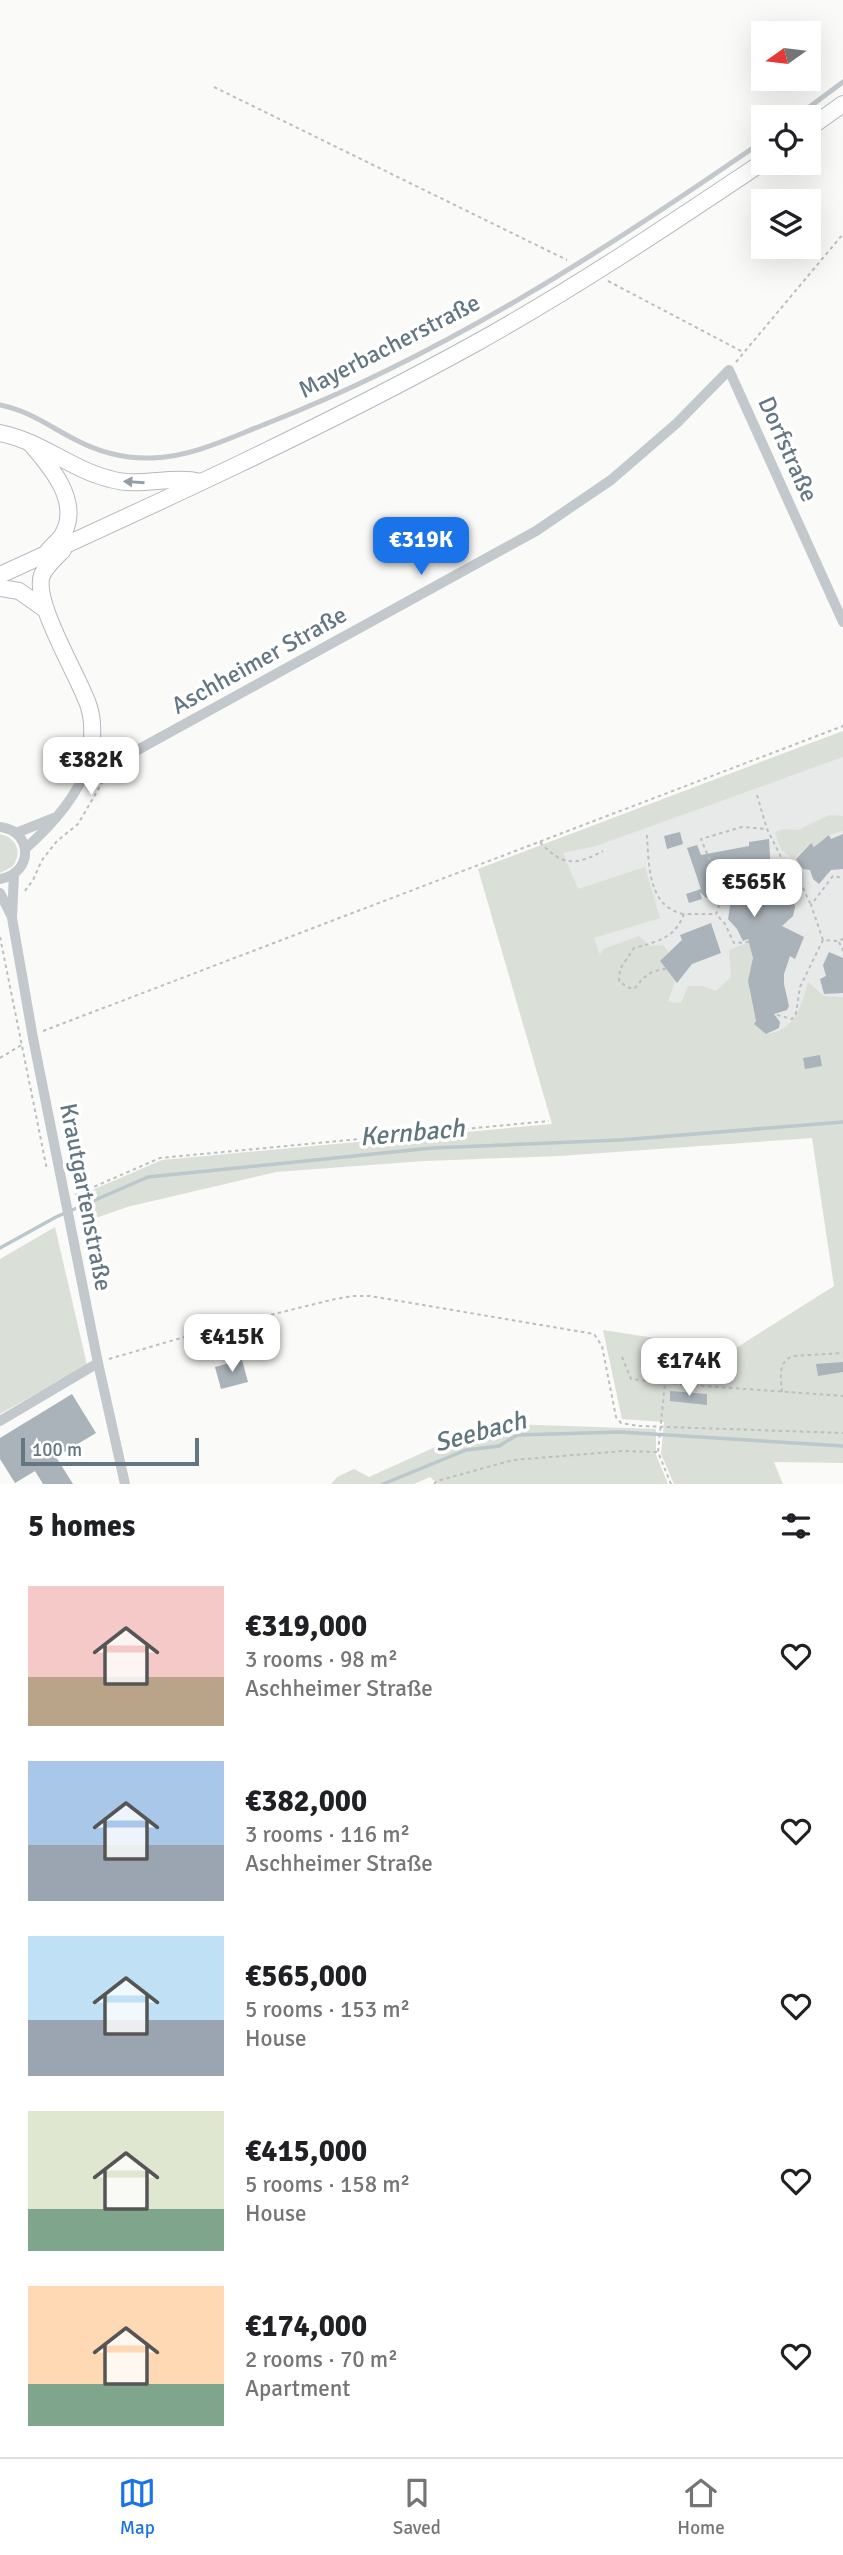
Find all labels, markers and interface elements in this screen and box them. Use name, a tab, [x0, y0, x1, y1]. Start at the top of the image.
north arrow	[751, 21, 821, 91]
map controls	[751, 21, 821, 259]
button: locate	[751, 105, 821, 175]
button: layers	[751, 189, 821, 259]
street label: Mayerbacherstraße	[293, 287, 485, 405]
street label: Dorfstraße	[751, 392, 825, 506]
one-way arrow	[123, 476, 145, 487]
pin: €319K	[372, 518, 470, 577]
text: €319K	[389, 525, 453, 554]
street label: Aschheimer Straße	[166, 599, 352, 721]
pin: €382K	[42, 738, 140, 797]
text: €382K	[59, 745, 123, 774]
pin: €565K	[705, 860, 803, 919]
text: €565K	[722, 867, 786, 896]
street label: Krautgartenstraße	[53, 1100, 119, 1294]
water label: Kernbach	[358, 1112, 467, 1154]
pin: €415K	[183, 1314, 281, 1374]
text: €415K	[200, 1322, 264, 1351]
pin: €174K	[640, 1338, 738, 1398]
text: €174K	[657, 1346, 721, 1375]
water label: Seebach	[431, 1404, 530, 1460]
scale bar	[21, 1435, 200, 1467]
text: 100 m	[32, 1438, 82, 1462]
icon: filters	[777, 1507, 815, 1545]
text: 5 homes	[28, 1508, 135, 1545]
text: €319,000	[245, 1608, 367, 1645]
icon: home	[84, 1614, 168, 1698]
icon: heart	[777, 1637, 815, 1675]
text: 3 rooms · 98 m²	[245, 1645, 398, 1674]
text: Aschheimer Straße	[245, 1674, 433, 1703]
text: €382,000	[245, 1783, 367, 1820]
icon: home	[84, 1789, 168, 1873]
icon: heart	[777, 1812, 815, 1850]
text: 3 rooms · 116 m²	[245, 1820, 410, 1849]
text: Aschheimer Straße	[245, 1849, 433, 1878]
text: €565,000	[245, 1958, 367, 1995]
icon: home	[84, 1964, 168, 2048]
icon: heart	[777, 1987, 815, 2025]
text: 5 rooms · 153 m²	[245, 1995, 410, 2024]
text: House	[245, 2024, 307, 2053]
text: €415,000	[245, 2133, 367, 2170]
icon: home	[84, 2139, 168, 2223]
icon: heart	[777, 2162, 815, 2200]
text: 5 rooms · 158 m²	[245, 2170, 410, 2199]
text: House	[245, 2199, 307, 2228]
text: €174,000	[245, 2308, 367, 2345]
icon: home	[84, 2314, 168, 2398]
icon: heart	[777, 2337, 815, 2375]
text: 2 rooms · 70 m²	[245, 2345, 398, 2374]
text: Apartment	[245, 2374, 350, 2403]
tab: Map	[118, 2474, 156, 2540]
tab: Saved	[393, 2474, 441, 2540]
tab: Home	[677, 2474, 725, 2540]

